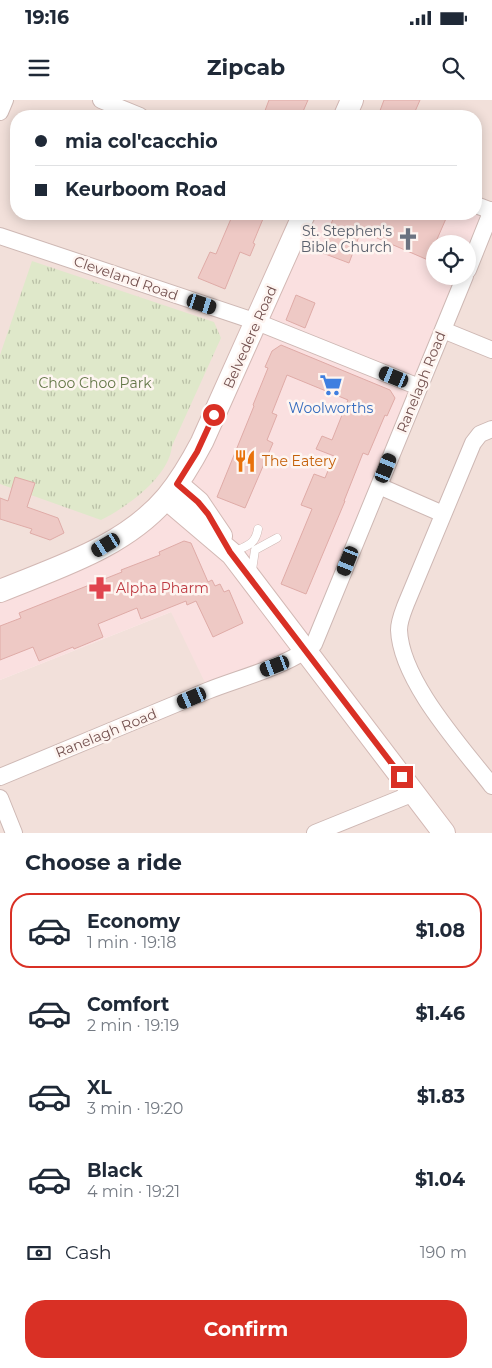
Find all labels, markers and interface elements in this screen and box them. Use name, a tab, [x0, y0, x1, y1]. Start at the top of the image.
text: 19:16	[25, 6, 69, 29]
icon: menu	[25, 54, 53, 82]
text: Zipcab	[207, 54, 285, 81]
icon: search	[439, 54, 467, 82]
text: mia col'cacchio	[65, 130, 218, 153]
text: Keurboom Road	[65, 178, 226, 201]
place label: St. Stephen's Bible Church	[301, 222, 392, 256]
church icon: St. Stephen's Bible Church	[395, 226, 421, 252]
map controls	[426, 235, 476, 285]
button: locate	[426, 235, 476, 285]
street label: Cleveland Road	[71, 252, 181, 304]
street label: Belvedere Road	[219, 283, 281, 391]
car	[185, 292, 218, 316]
street label: Ranelagh Road	[393, 329, 449, 435]
car	[377, 364, 410, 390]
supermarket icon: Woolworths	[318, 372, 344, 398]
park label: Choo Choo Park	[38, 374, 152, 392]
place label: Woolworths	[289, 399, 374, 417]
route start	[203, 404, 225, 426]
restaurant icon: The Eatery	[232, 448, 258, 474]
car	[373, 451, 398, 485]
place label: The Eatery	[262, 452, 337, 470]
car	[89, 531, 122, 559]
car	[335, 544, 360, 578]
pharmacy icon: Alpha Pharm	[87, 575, 113, 601]
place label: Alpha Pharm	[116, 579, 209, 597]
car	[258, 654, 291, 678]
car	[175, 685, 208, 711]
street label: Ranelagh Road	[53, 705, 159, 761]
route end	[391, 766, 413, 788]
text: Choose a ride	[25, 849, 182, 876]
icon: car	[27, 908, 72, 953]
text: Economy	[87, 910, 180, 933]
text: $1.08	[415, 919, 465, 942]
text: 1 min · 19:18	[87, 933, 176, 952]
icon: car	[27, 991, 72, 1036]
text: Comfort	[87, 993, 169, 1016]
text: $1.46	[415, 1002, 465, 1025]
text: 2 min · 19:19	[87, 1016, 179, 1035]
icon: car	[27, 1074, 72, 1119]
text: XL	[87, 1076, 112, 1099]
text: $1.83	[417, 1085, 465, 1108]
text: 3 min · 19:20	[87, 1099, 183, 1118]
icon: car	[27, 1157, 72, 1202]
text: Black	[87, 1159, 143, 1182]
text: $1.04	[415, 1168, 465, 1191]
text: 4 min · 19:21	[87, 1182, 180, 1201]
icon: cash	[25, 1239, 53, 1267]
text: Cash	[65, 1241, 112, 1264]
text: 190 m	[420, 1243, 467, 1262]
button: Confirm	[25, 1300, 467, 1358]

